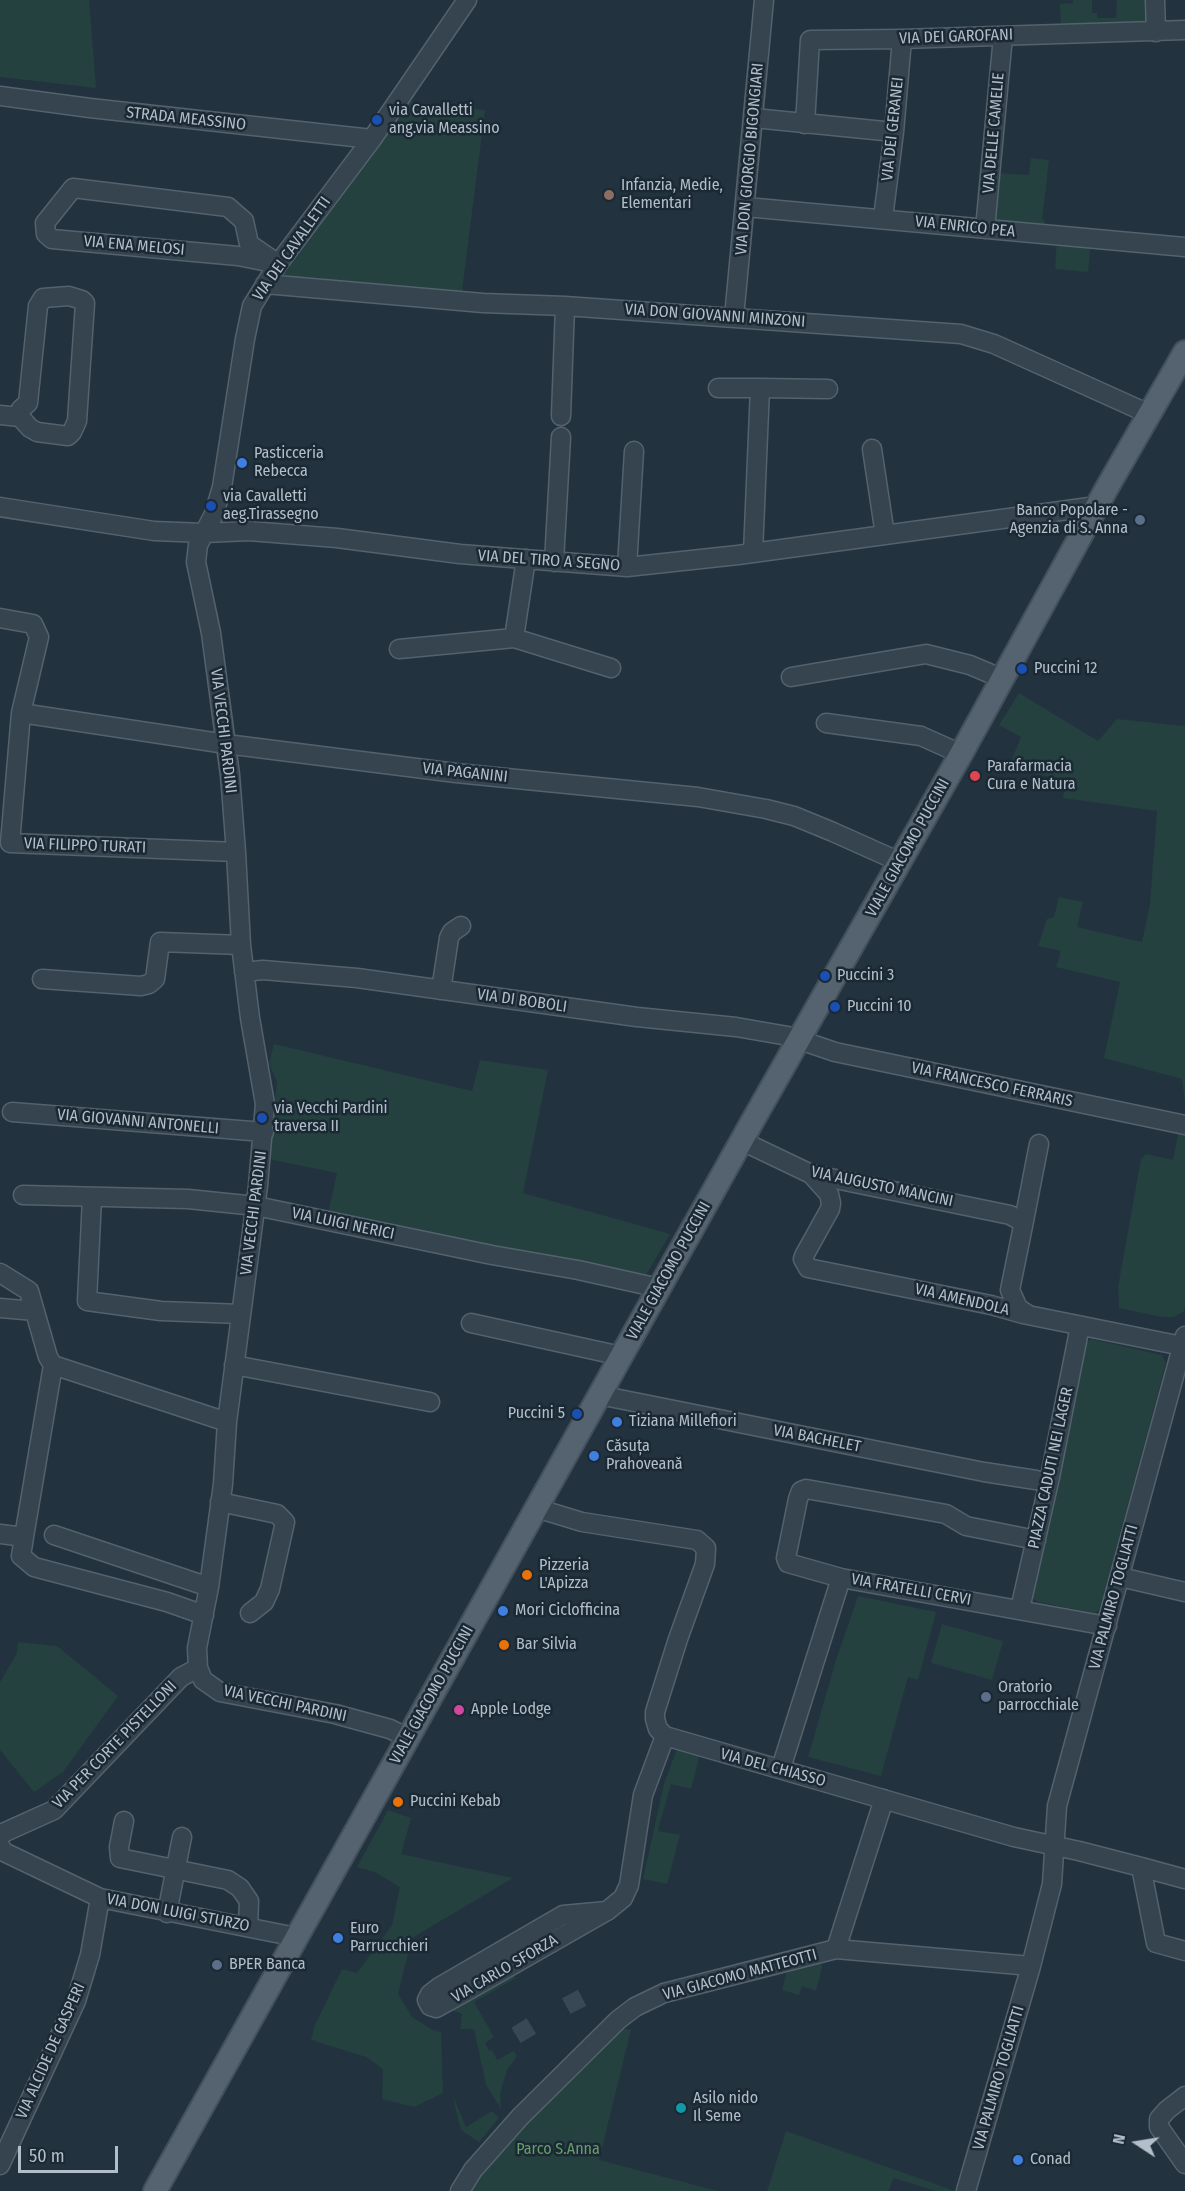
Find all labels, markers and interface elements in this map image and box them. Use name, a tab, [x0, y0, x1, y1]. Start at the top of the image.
street label: VIA DEI GAROFANI	[899, 25, 1013, 49]
street label: VIA DON GIORGIO BIGONGIARI	[732, 62, 768, 256]
street label: VIA DELLE CAMELIE	[979, 72, 1009, 194]
street label: VIA DEI GERANEI	[878, 76, 908, 182]
place label: via Cavalletti ang.via Meassino	[389, 101, 500, 139]
street label: STRADA MEASSINO	[125, 103, 247, 135]
marker: via Cavalletti ang.via Meassino	[370, 113, 384, 127]
place label: Infanzia, Medie, Elementari	[621, 176, 723, 214]
marker: Infanzia, Medie, Elementari	[602, 188, 616, 202]
street label: VIA DEI CAVALLETTI	[249, 193, 335, 305]
street label: VIA ENRICO PEA	[914, 212, 1016, 242]
street label: VIA ENA MELOSI	[83, 232, 185, 260]
street label: VIA DON GIOVANNI MINZONI	[624, 300, 806, 332]
place label: Pasticceria Rebecca	[254, 444, 324, 482]
marker: Pasticceria Rebecca	[235, 456, 249, 470]
place label: via Cavalletti aeg.Tirassegno	[223, 487, 319, 525]
marker: via Cavalletti aeg.Tirassegno	[204, 499, 218, 513]
place label: Banco Popolare - Agenzia di S. Anna	[1009, 501, 1128, 539]
marker: Banco Popolare - Agenzia di S. Anna	[1133, 513, 1147, 527]
street label: VIA DEL TIRO A SEGNO	[477, 546, 621, 576]
place label: Puccini 12	[1034, 659, 1097, 679]
marker: Puccini 12	[1015, 662, 1029, 676]
street label: VIA VECCHI PARDINI	[206, 668, 240, 794]
place label: Parafarmacia Cura e Natura	[987, 757, 1076, 795]
street label: VIA PAGANINI	[421, 759, 509, 787]
marker: Parafarmacia Cura e Natura	[968, 769, 982, 783]
street label: VIALE GIACOMO PUCCINI	[862, 775, 954, 921]
street label: VIA FILIPPO TURATI	[24, 834, 146, 858]
place label: Puccini 3	[837, 966, 894, 986]
marker: Puccini 3	[818, 969, 832, 983]
street label: VIA DI BOBOLI	[476, 985, 568, 1017]
place label: Puccini 10	[847, 997, 912, 1017]
marker: Puccini 10	[828, 1000, 842, 1014]
street label: VIA FRANCESCO FERRARIS	[909, 1058, 1075, 1112]
place label: via Vecchi Pardini traversa II	[274, 1099, 388, 1137]
street label: VIA GIOVANNI ANTONELLI	[56, 1105, 220, 1139]
marker: via Vecchi Pardini traversa II	[255, 1111, 269, 1125]
street label: VIA VECCHI PARDINI	[237, 1150, 271, 1276]
street label: VIA AUGUSTO MANCINI	[809, 1163, 955, 1211]
street label: VIALE GIACOMO PUCCINI	[623, 1198, 715, 1344]
street label: VIA LUIGI NERICI	[290, 1204, 396, 1244]
street label: VIA AMENDOLA	[913, 1280, 1011, 1320]
street label: PIAZZA CADUTI NEI LAGER	[1024, 1385, 1078, 1551]
place label: Puccini 5	[508, 1404, 565, 1424]
marker: Puccini 5	[570, 1407, 584, 1421]
place label: Tiziana Millefiori	[629, 1412, 737, 1432]
marker: Tiziana Millefiori	[610, 1415, 624, 1429]
street label: VIA BACHELET	[772, 1421, 862, 1457]
place label: Căsuța Prahoveană	[606, 1437, 683, 1475]
marker: Căsuța Prahoveană	[587, 1449, 601, 1463]
street label: VIA PALMIRO TOGLIATTI	[1085, 1522, 1143, 1672]
place label: Pizzeria L'Apizza	[539, 1556, 589, 1594]
marker: Pizzeria L'Apizza	[520, 1568, 534, 1582]
street label: VIA FRATELLI CERVI	[850, 1570, 972, 1610]
place label: Mori Ciclofficina	[515, 1601, 620, 1621]
marker: Mori Ciclofficina	[496, 1604, 510, 1618]
street label: VIALE GIACOMO PUCCINI	[386, 1622, 478, 1768]
place label: Bar Silvia	[516, 1635, 577, 1655]
marker: Bar Silvia	[497, 1638, 511, 1652]
street label: VIA PER CORTE PISTELLONI	[49, 1677, 181, 1813]
place label: Oratorio parrocchiale	[998, 1678, 1079, 1716]
street label: VIA VECCHI PARDINI	[222, 1682, 348, 1726]
marker: Oratorio parrocchiale	[979, 1690, 993, 1704]
place label: Apple Lodge	[471, 1700, 551, 1720]
marker: Apple Lodge	[452, 1703, 466, 1717]
street label: VIA DEL CHIASSO	[718, 1745, 828, 1791]
place label: Puccini Kebab	[410, 1792, 501, 1812]
marker: Puccini Kebab	[391, 1795, 405, 1809]
street label: VIA DON LUIGI STURZO	[105, 1890, 251, 1936]
place label: Euro Parrucchieri	[350, 1919, 428, 1957]
marker: Euro Parrucchieri	[331, 1931, 345, 1945]
street label: VIA CARLO SFORZA	[449, 1931, 561, 2007]
street label: VIA GIACOMO MATTEOTTI	[661, 1945, 819, 2005]
place label: BPER Banca	[229, 1955, 306, 1975]
marker: BPER Banca	[210, 1958, 224, 1972]
street label: VIA ALCIDE DE GASPERI	[12, 1980, 90, 2122]
street label: VIA PALMIRO TOGLIATTI	[969, 2004, 1029, 2152]
place label: Asilo nido Il Seme	[693, 2089, 758, 2127]
marker: Asilo nido Il Seme	[674, 2101, 688, 2115]
north arrow	[1107, 2113, 1167, 2173]
text: N	[1109, 2132, 1129, 2146]
scale bar	[21, 2134, 122, 2172]
park label: Parco S.Anna	[516, 2140, 600, 2160]
text: 50 m	[29, 2145, 65, 2167]
place label: Conad	[1030, 2150, 1071, 2170]
marker: Conad	[1011, 2153, 1025, 2167]

